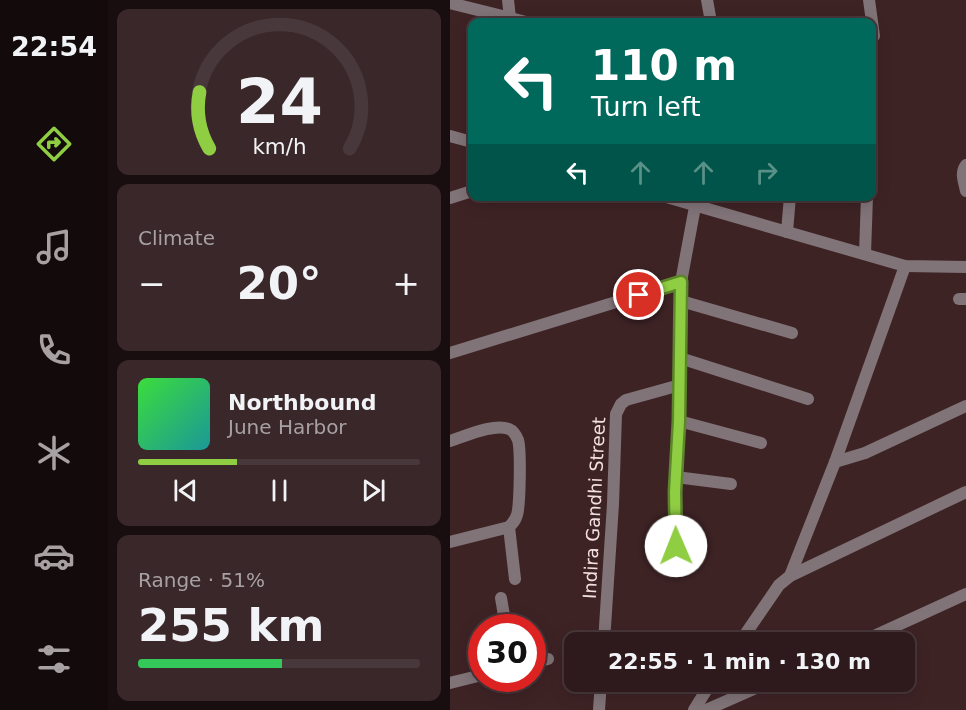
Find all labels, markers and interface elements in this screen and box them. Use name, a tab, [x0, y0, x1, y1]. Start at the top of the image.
text: 22:54	[11, 31, 97, 62]
text: 110 m	[591, 41, 737, 90]
icon: left	[492, 42, 570, 120]
text: 24	[236, 65, 322, 138]
text: Turn left	[591, 91, 701, 122]
icon: directions	[33, 123, 75, 165]
text: km/h	[252, 135, 306, 160]
icon: left	[561, 156, 594, 189]
icon: ahead	[624, 156, 657, 189]
icon: ahead	[687, 156, 720, 189]
icon: right	[750, 156, 783, 189]
icon: music	[33, 226, 75, 268]
text: Climate	[138, 226, 215, 250]
text: 20°	[236, 257, 322, 310]
text: −	[138, 264, 166, 303]
text: +	[392, 264, 420, 303]
pin	[613, 269, 664, 320]
icon: arrive	[622, 278, 655, 311]
icon: phone	[33, 329, 75, 371]
text: Northbound	[228, 390, 377, 415]
text: June Harbor	[228, 415, 347, 439]
street label: Indira Gandhi Street	[579, 417, 609, 599]
icon: climate	[33, 432, 75, 474]
icon: previous	[169, 474, 202, 507]
icon: pause	[263, 474, 296, 507]
icon: next	[357, 474, 390, 507]
position arrow	[644, 514, 708, 578]
icon: car	[33, 535, 75, 577]
text: Range · 51%	[138, 568, 265, 592]
text: 255 km	[138, 599, 324, 652]
speed limit sign: 30	[468, 614, 546, 692]
icon: filters	[33, 638, 75, 680]
text: 22:55 · 1 min · 130 m	[608, 649, 871, 674]

